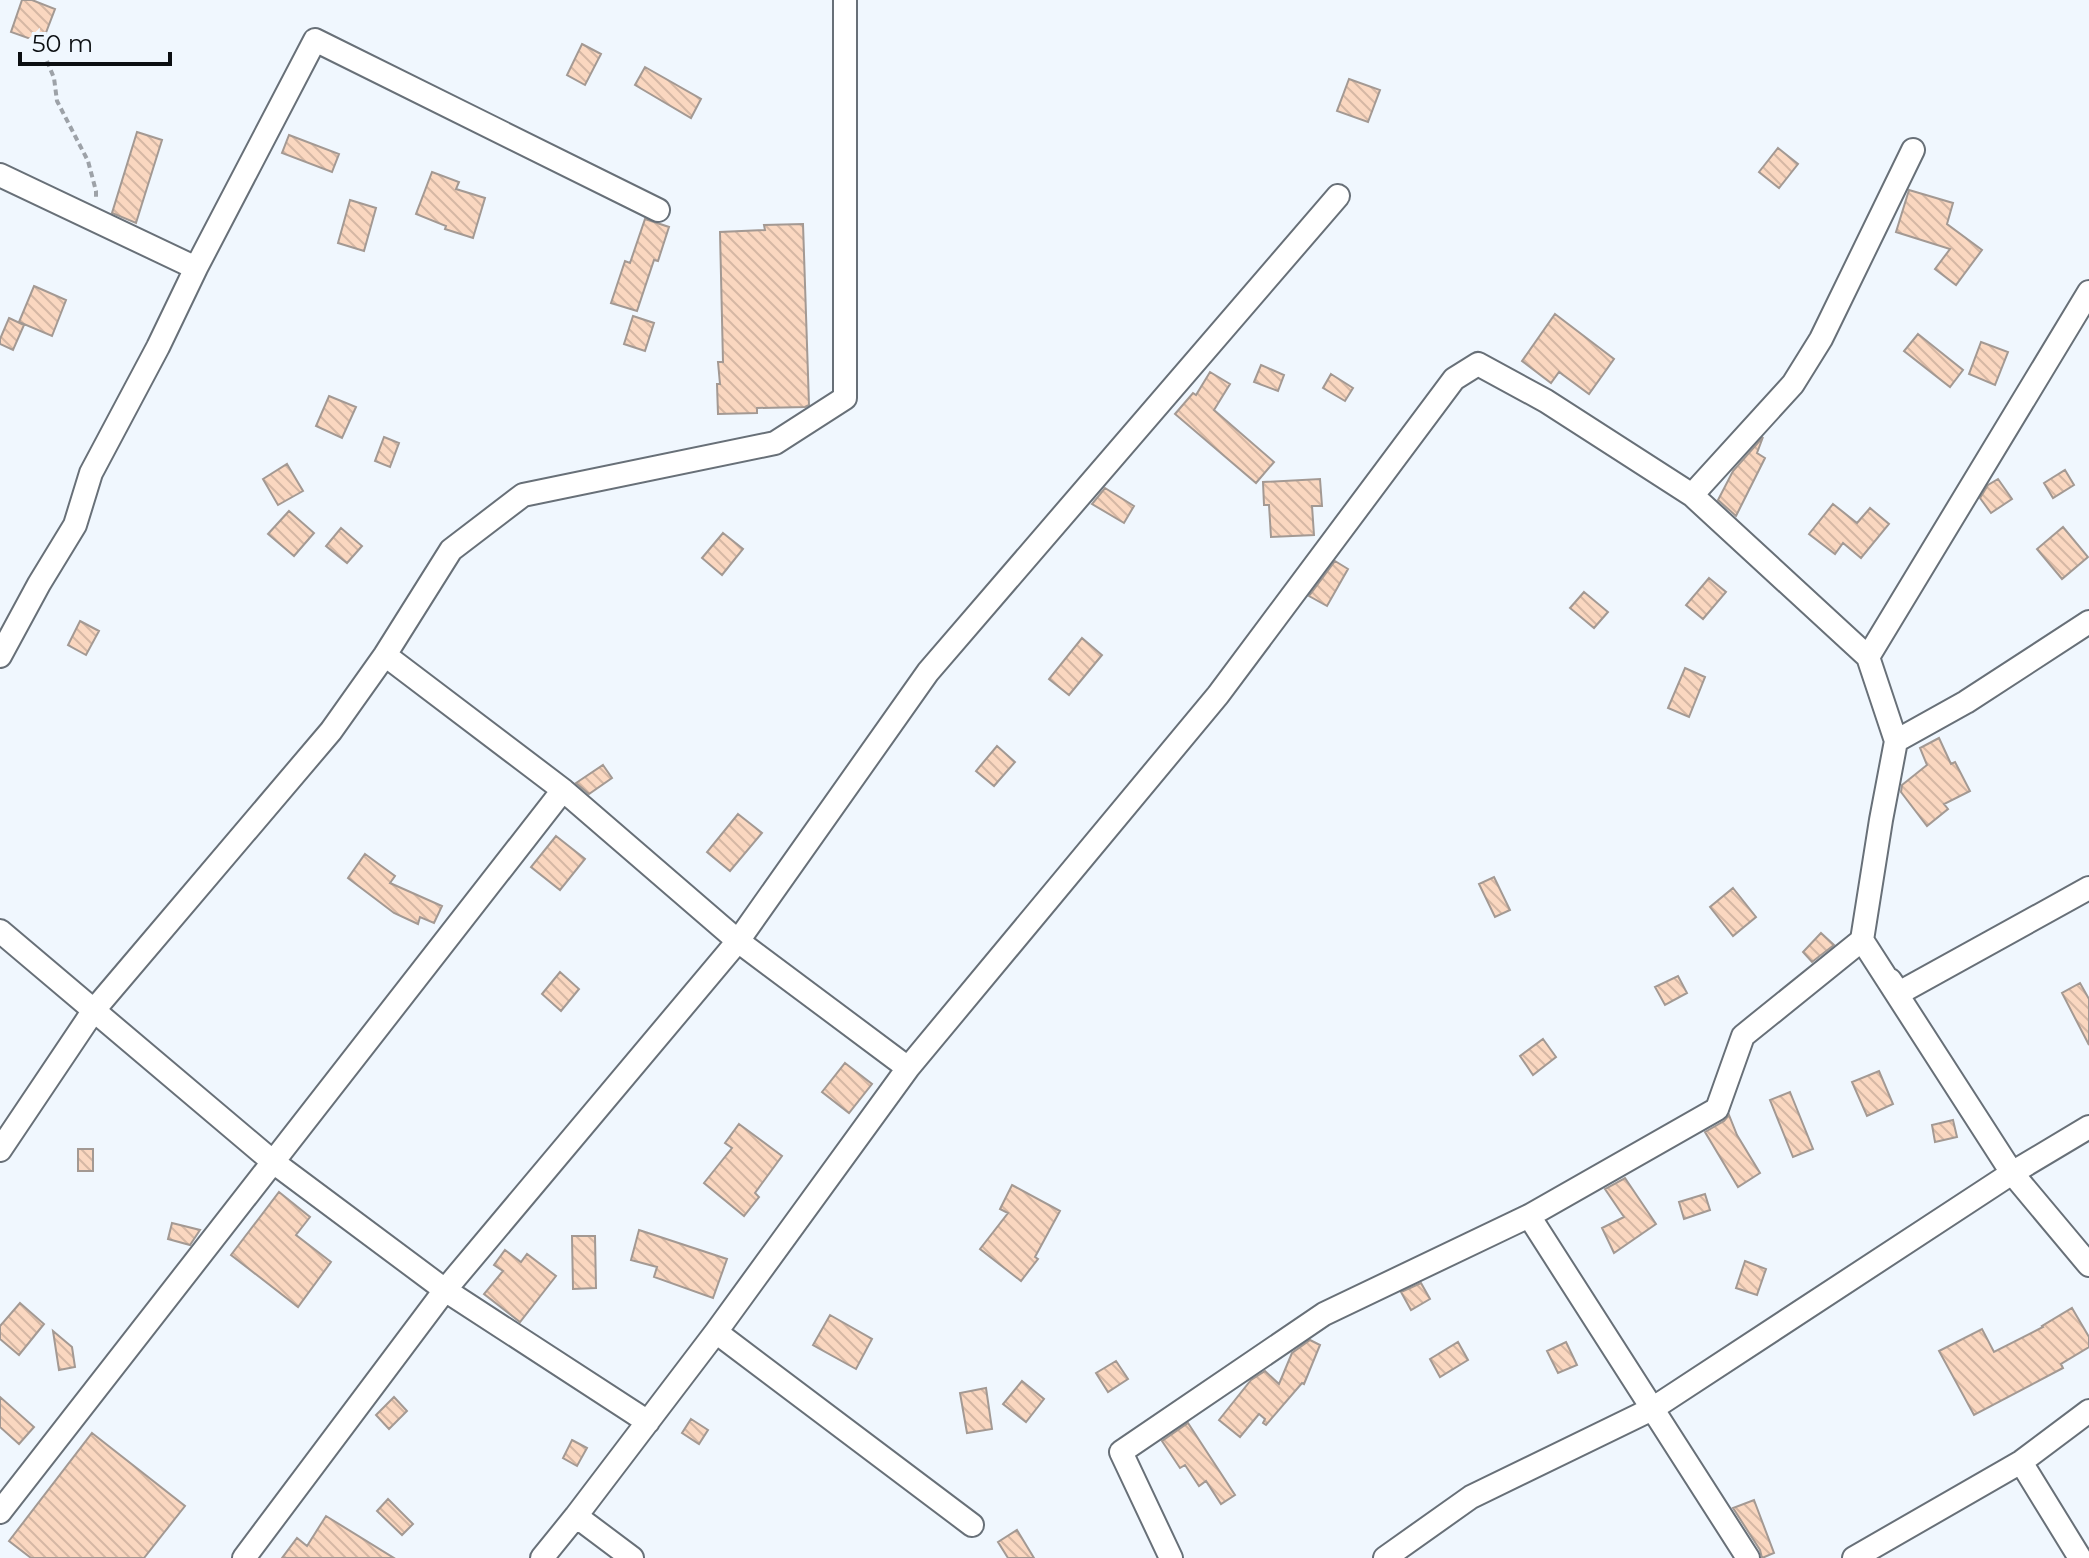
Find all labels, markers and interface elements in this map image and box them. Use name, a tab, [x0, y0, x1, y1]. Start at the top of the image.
scale bar	[20, 16, 170, 66]
text: 50 m	[32, 29, 93, 58]

